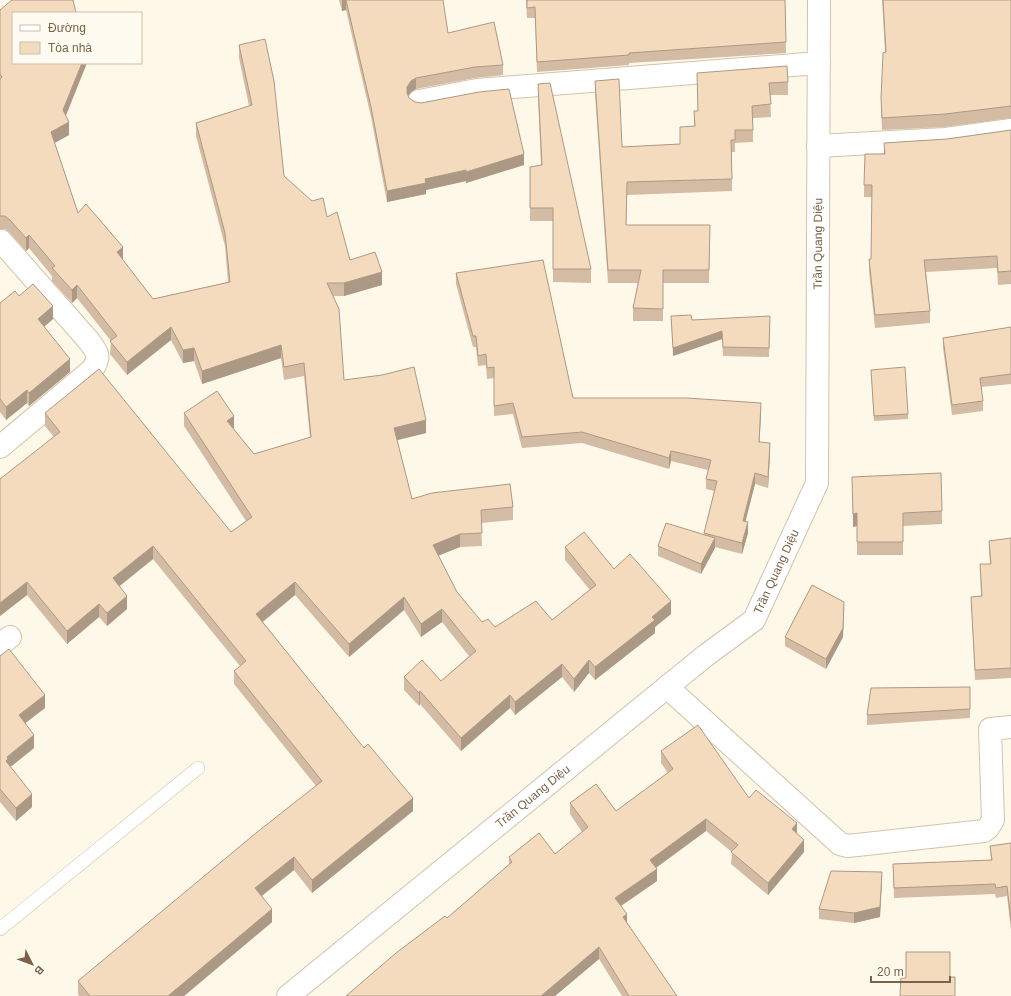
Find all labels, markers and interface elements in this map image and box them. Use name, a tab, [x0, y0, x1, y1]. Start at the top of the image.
legend	[12, 12, 142, 64]
text: Đường	[48, 21, 86, 35]
text: Tòa nhà	[48, 41, 92, 55]
street label: Trần Quang Diệu	[811, 198, 825, 290]
street label: Trần Quang Diệu	[751, 527, 802, 616]
street label: Trần Quang Diệu	[493, 762, 573, 831]
north arrow	[12, 944, 52, 984]
scale bar	[871, 958, 950, 984]
text: B	[32, 964, 47, 978]
text: 20 m	[877, 965, 904, 979]

